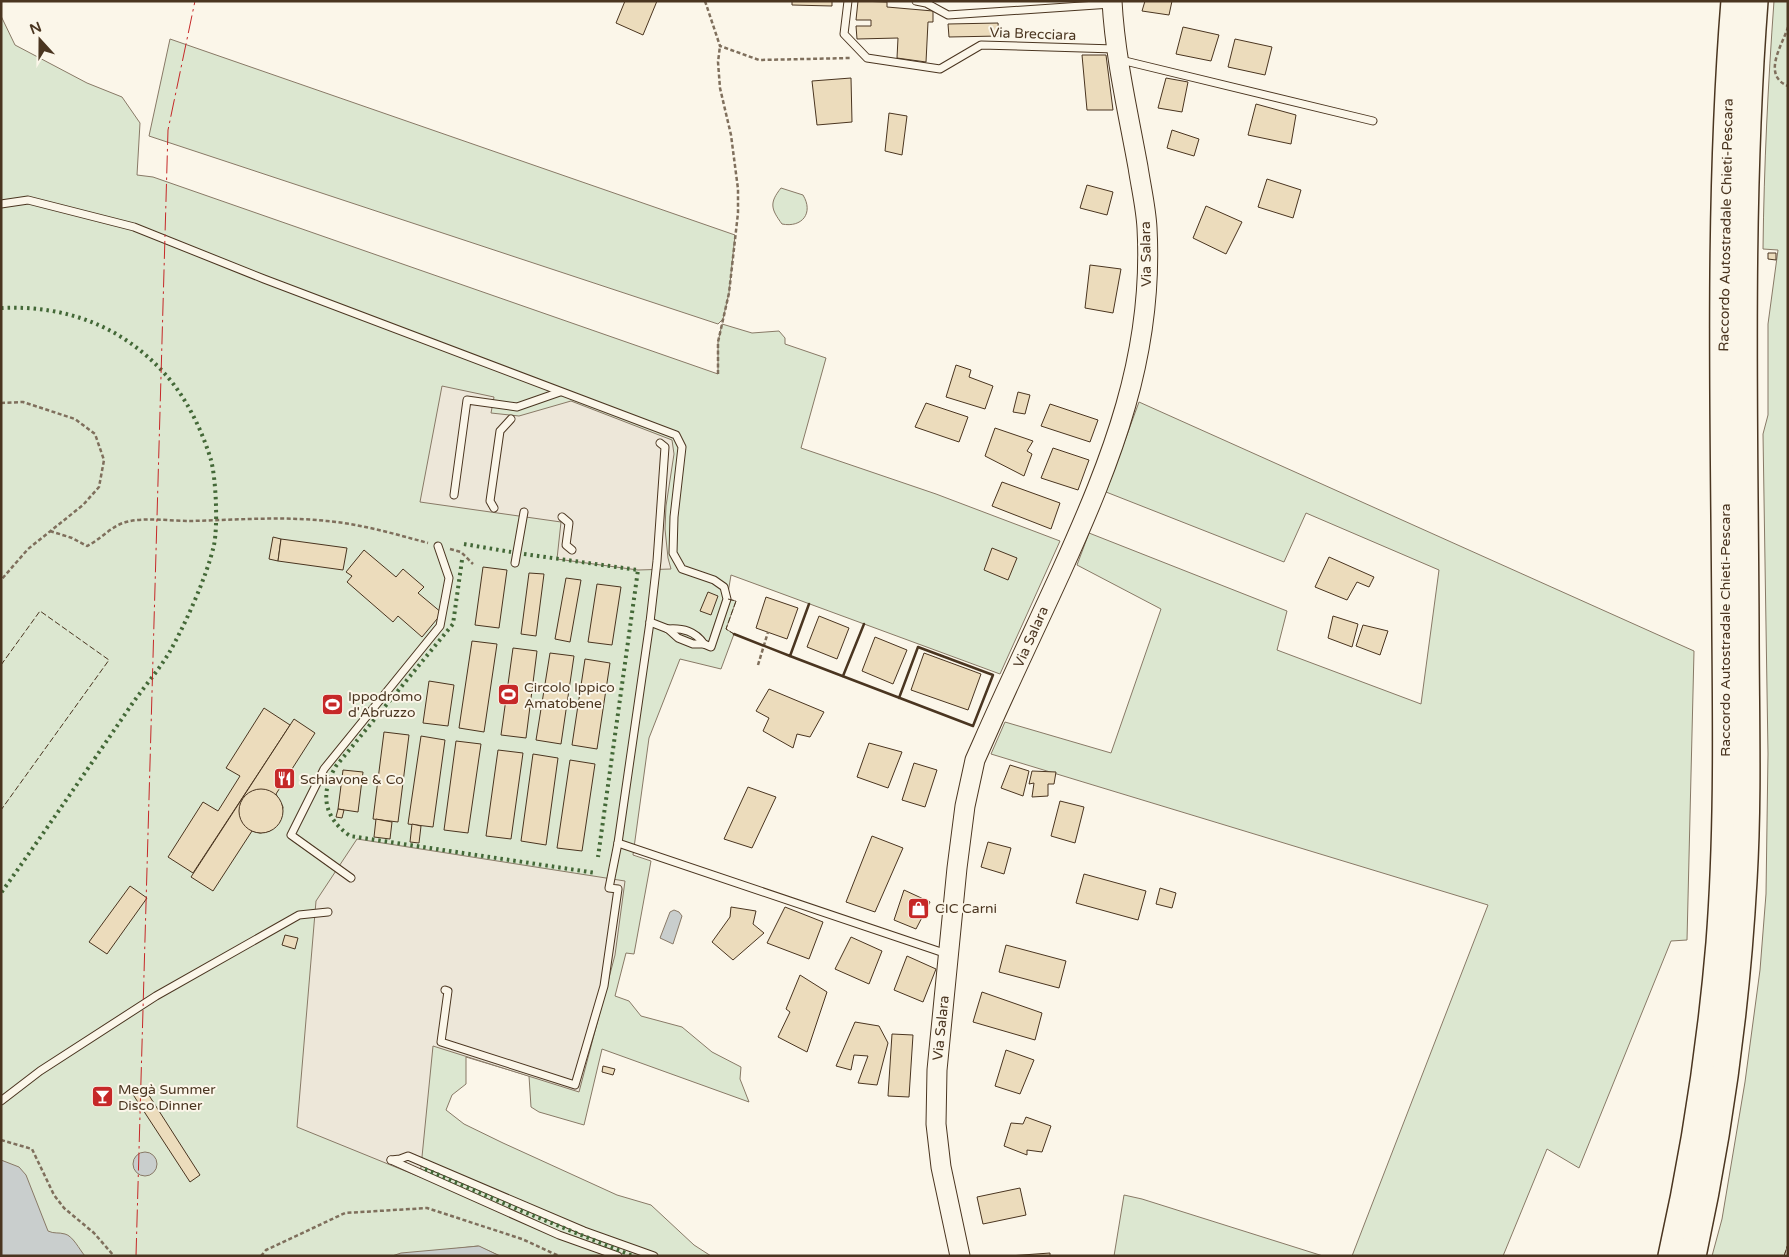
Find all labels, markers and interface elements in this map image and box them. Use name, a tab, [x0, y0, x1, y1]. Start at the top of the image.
north arrow	[15, 15, 65, 65]
text: N	[27, 18, 44, 38]
street label: Via Brecciara	[989, 24, 1077, 44]
street label: Raccordo Autostradale Chieti-Pescara	[1715, 98, 1737, 352]
street label: Via Salara	[1137, 221, 1155, 287]
street label: Raccordo Autostradale Chieti-Pescara	[1717, 503, 1734, 757]
street label: Via Salara	[1010, 604, 1052, 670]
place label: Circolo Ippico Amatobene	[524, 679, 615, 712]
sports icon: Circolo Ippico Amatobene	[496, 683, 520, 707]
place label: Ippodromo d'Abruzzo	[348, 688, 422, 721]
sports icon: Ippodromo d'Abruzzo	[320, 692, 344, 716]
restaurant icon: Schiavone & Co	[272, 767, 296, 791]
place label: Schiavone & Co	[300, 771, 404, 788]
shop icon: CIC Carni	[907, 896, 931, 920]
place label: CIC Carni	[935, 900, 997, 917]
street label: Via Salara	[929, 994, 953, 1062]
place label: Megà Summer Disco Dinner	[118, 1081, 216, 1114]
bar icon: Megà Summer Disco Dinner	[90, 1085, 114, 1109]

